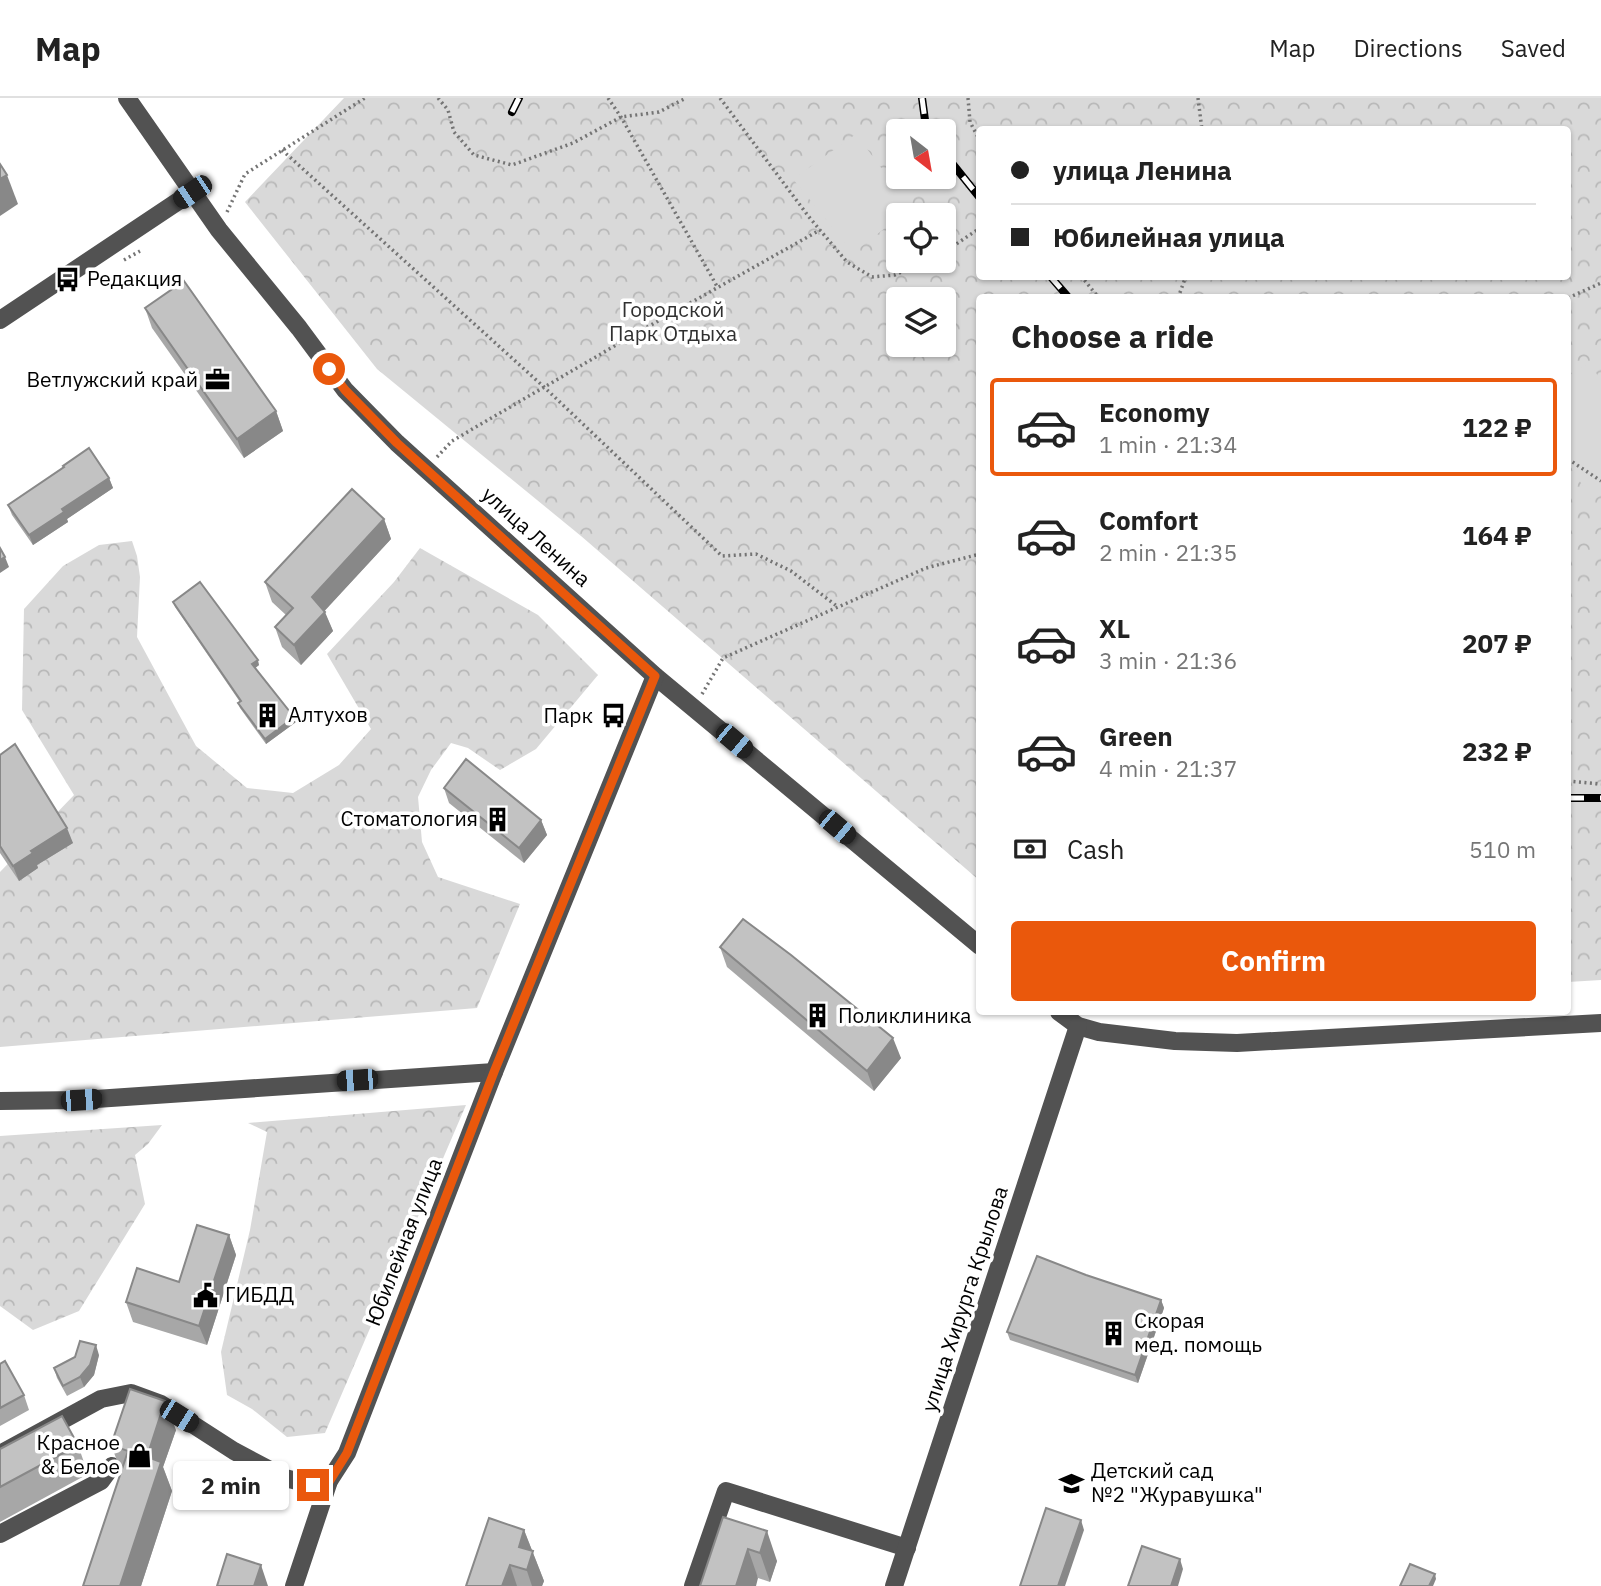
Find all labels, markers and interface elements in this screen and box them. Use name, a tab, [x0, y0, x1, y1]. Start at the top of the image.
text: Map	[35, 27, 101, 70]
text: Map	[1269, 32, 1315, 64]
text: Directions	[1353, 32, 1463, 64]
text: Saved	[1501, 32, 1566, 64]
north arrow	[886, 119, 956, 189]
map controls	[886, 119, 956, 357]
text: улица Ленина	[1053, 153, 1232, 187]
car	[169, 172, 216, 212]
button: locate	[886, 203, 956, 273]
text: Юбилейная улица	[1053, 220, 1285, 254]
place label: Редакция	[87, 264, 182, 292]
bus stop icon: Редакция	[53, 265, 81, 293]
button: layers	[886, 287, 956, 357]
park label: Городской Парк Отдыха	[609, 295, 737, 347]
text: Choose a ride	[1011, 315, 1214, 357]
route start	[313, 353, 345, 385]
place label: Ветлужский край	[26, 365, 198, 393]
office icon: Ветлужский край	[204, 366, 232, 394]
text: Economy	[1099, 395, 1210, 429]
icon: car	[1015, 396, 1078, 459]
text: 122 ₽	[1462, 410, 1532, 444]
text: 1 min · 21:34	[1099, 429, 1237, 459]
street label: улица Ленина	[476, 480, 597, 593]
text: Comfort	[1099, 503, 1198, 537]
icon: car	[1015, 504, 1078, 567]
text: 164 ₽	[1462, 518, 1532, 552]
text: 2 min · 21:35	[1099, 537, 1237, 567]
text: XL	[1099, 611, 1130, 645]
icon: car	[1015, 612, 1078, 675]
text: 207 ₽	[1462, 626, 1532, 660]
text: 3 min · 21:36	[1099, 645, 1237, 675]
place label: Алтухов	[288, 700, 368, 728]
building icon: Алтухов	[254, 701, 282, 729]
place label: Парк	[544, 701, 593, 729]
bus stop icon: Парк	[599, 702, 627, 730]
car	[712, 719, 757, 763]
text: Green	[1099, 719, 1173, 753]
icon: car	[1015, 720, 1078, 783]
text: 232 ₽	[1462, 734, 1532, 768]
text: 4 min · 21:37	[1099, 753, 1237, 783]
place label: Стоматология	[340, 804, 478, 832]
building icon: Стоматология	[484, 805, 512, 833]
car	[815, 805, 860, 849]
icon: cash	[1011, 830, 1049, 868]
text: Cash	[1067, 832, 1124, 866]
text: 510 m	[1469, 834, 1536, 864]
button: Confirm	[1011, 921, 1536, 1001]
place label: Поликлиника	[838, 1001, 971, 1029]
building icon: Поликлиника	[804, 1002, 832, 1030]
car	[336, 1068, 379, 1092]
car	[60, 1088, 103, 1112]
street label: Юбилейная улица	[358, 1154, 448, 1330]
street label: улица Хирурга Крылова	[914, 1182, 1014, 1415]
place label: ГИБДД	[225, 1280, 294, 1308]
public building icon: ГИБДД	[191, 1281, 219, 1309]
place label: Скорая мед. помощь	[1134, 1306, 1262, 1358]
building icon: Скорая мед. помощь	[1100, 1319, 1128, 1347]
car	[156, 1396, 203, 1436]
place label: Красное & Белое	[37, 1428, 120, 1480]
shop icon: Красное & Белое	[126, 1441, 154, 1469]
place label: Детский сад №2 "Журавушка"	[1091, 1456, 1263, 1508]
callout: 2 min	[173, 1460, 288, 1510]
route end	[297, 1469, 329, 1501]
school or university icon: Детский сад №2 "Журавушка"	[1057, 1469, 1085, 1497]
text: 2 min	[201, 1470, 261, 1500]

